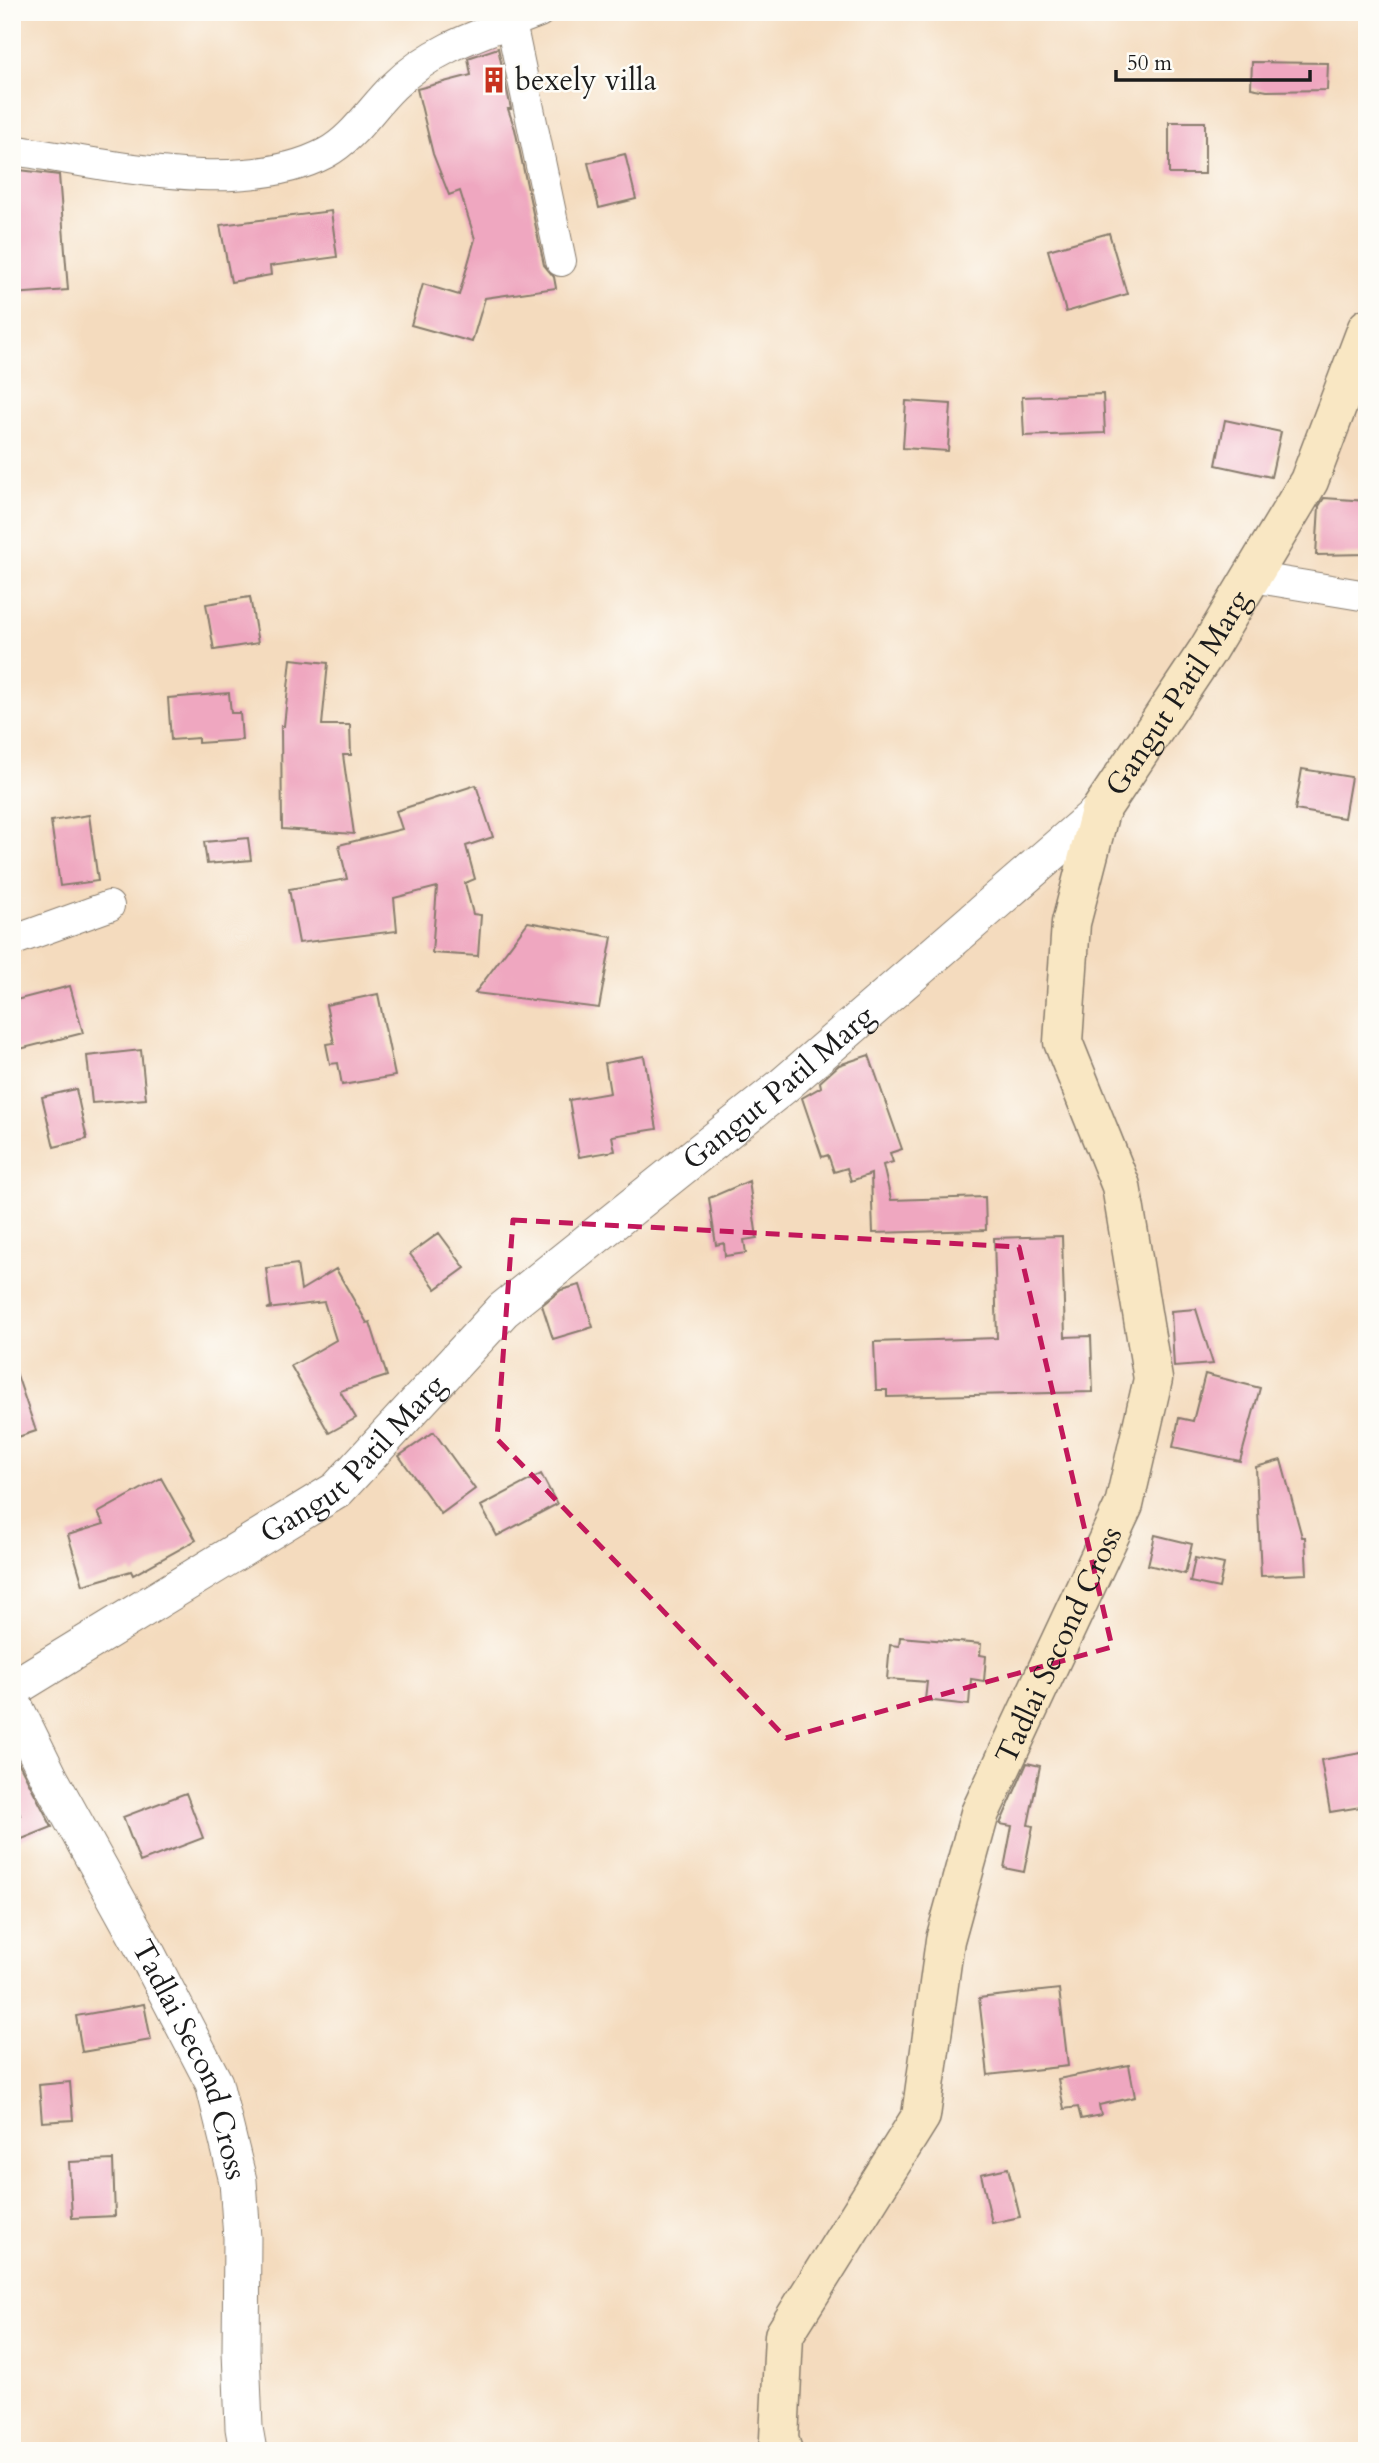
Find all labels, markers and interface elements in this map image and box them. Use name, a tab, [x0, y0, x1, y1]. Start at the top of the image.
scale bar	[1116, 38, 1311, 82]
text: 50 m	[1127, 49, 1172, 78]
place label: bexely villa	[515, 60, 657, 101]
building icon: bexely villa	[479, 65, 509, 95]
street label: Gangut Patil Marg	[1095, 582, 1260, 804]
street label: Gangut Patil Marg	[674, 995, 883, 1179]
street label: Gangut Patil Marg	[252, 1365, 454, 1553]
street label: Tadlai Second Cross	[985, 1519, 1132, 1770]
street label: Tadlai Second Cross	[122, 1932, 257, 2184]

